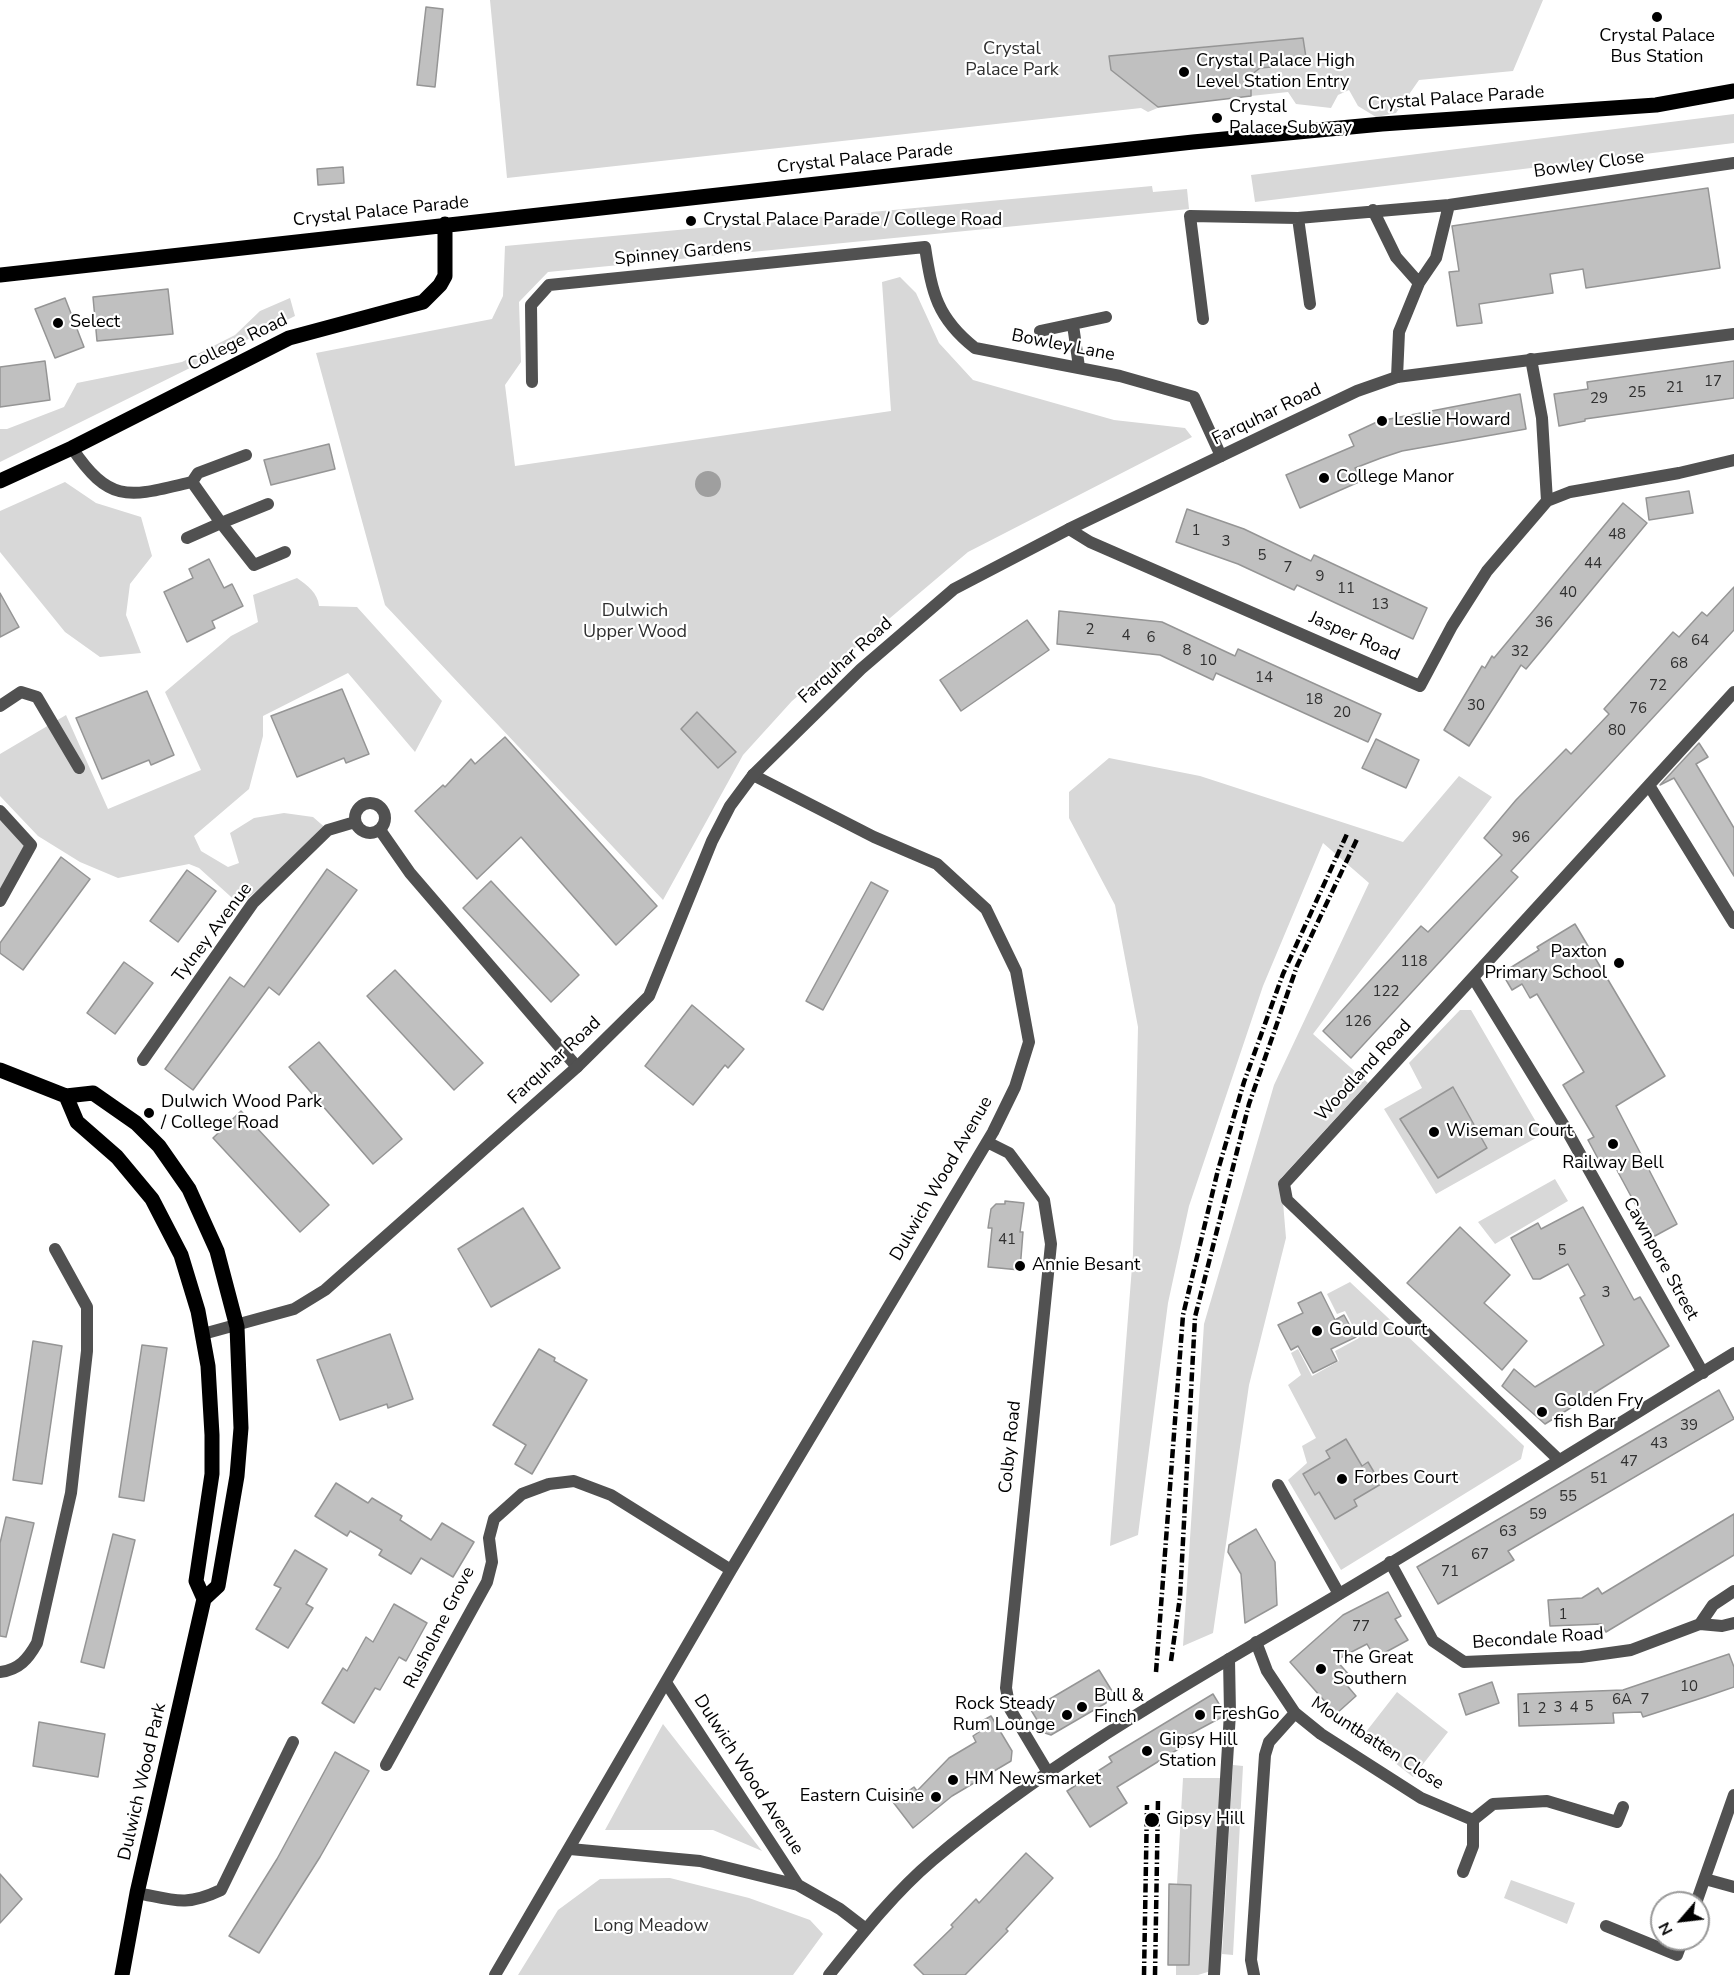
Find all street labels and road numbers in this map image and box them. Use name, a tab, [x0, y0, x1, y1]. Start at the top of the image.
street label: Crystal Palace Parade	[1367, 82, 1545, 116]
street label: Crystal Palace Parade	[776, 139, 954, 179]
street label: Bowley Close	[1532, 147, 1646, 183]
street label: Crystal Palace Parade	[292, 192, 470, 232]
street label: Spinney Gardens	[614, 235, 752, 271]
street label: College Road	[185, 310, 291, 376]
street label: Bowley Lane	[1009, 325, 1117, 367]
street label: Farquhar Road	[1209, 379, 1325, 451]
street label: Jasper Road	[1305, 607, 1403, 667]
street label: Farquhar Road	[795, 613, 897, 709]
street label: Tylney Avenue	[169, 879, 257, 987]
street label: Farquhar Road	[504, 1013, 606, 1109]
street label: Woodland Road	[1311, 1016, 1417, 1126]
street label: Dulwich Wood Avenue	[886, 1093, 998, 1265]
street label: Cawnpore Street	[1617, 1194, 1703, 1324]
street label: Colby Road	[995, 1400, 1027, 1494]
street label: Rusholme Grove	[400, 1563, 480, 1693]
street label: Becondale Road	[1472, 1624, 1604, 1654]
street label: Dulwich Wood Avenue	[688, 1691, 808, 1859]
street label: Mountbatten Close	[1306, 1693, 1448, 1795]
street label: Dulwich Wood Park	[114, 1701, 172, 1863]

